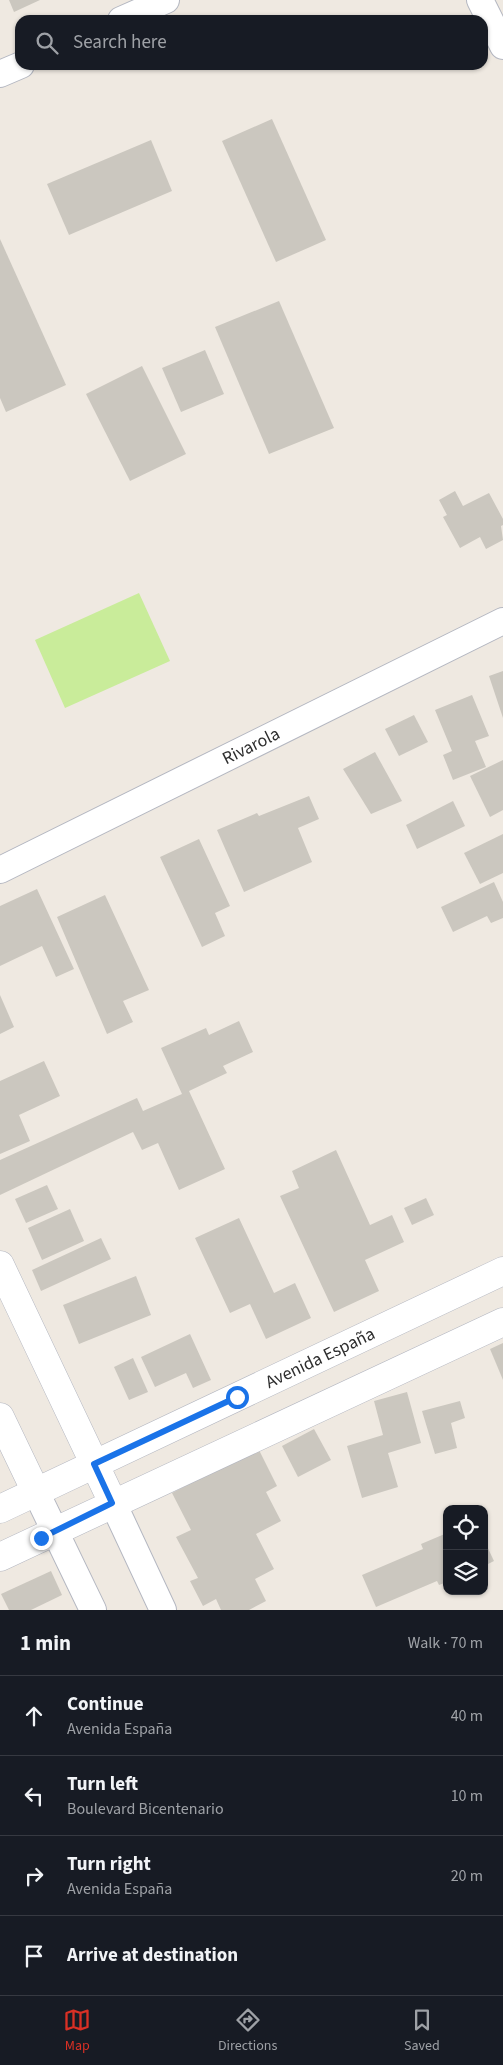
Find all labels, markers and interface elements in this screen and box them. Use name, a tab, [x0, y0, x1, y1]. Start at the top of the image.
search box	[15, 15, 488, 70]
icon: search	[33, 29, 61, 57]
text: Search here	[73, 29, 167, 56]
street label: Rivarola	[218, 721, 284, 771]
street label: Avenida España	[261, 1321, 379, 1394]
route start	[226, 1386, 249, 1409]
map controls	[443, 1505, 488, 1595]
button: locate	[443, 1505, 488, 1550]
route end	[30, 1527, 53, 1550]
button: layers	[443, 1550, 488, 1595]
text: 1 min	[20, 1628, 71, 1658]
text: Walk · 70 m	[408, 1632, 483, 1654]
text: Continue	[67, 1691, 144, 1718]
icon: ahead	[20, 1702, 48, 1730]
text: 40 m	[451, 1705, 483, 1727]
text: Avenida España	[67, 1718, 172, 1740]
text: Turn left	[67, 1771, 138, 1798]
icon: left	[20, 1782, 48, 1810]
text: 10 m	[451, 1785, 483, 1807]
text: Boulevard Bicentenario	[67, 1798, 224, 1820]
text: Turn right	[67, 1851, 151, 1878]
icon: right	[20, 1862, 48, 1890]
text: 20 m	[451, 1865, 483, 1887]
text: Avenida España	[67, 1878, 172, 1900]
icon: arrive	[20, 1942, 48, 1970]
text: Arrive at destination	[67, 1942, 238, 1969]
tab: Map	[63, 2006, 91, 2056]
tab: Directions	[218, 2006, 277, 2056]
tab: Saved	[404, 2006, 440, 2056]

